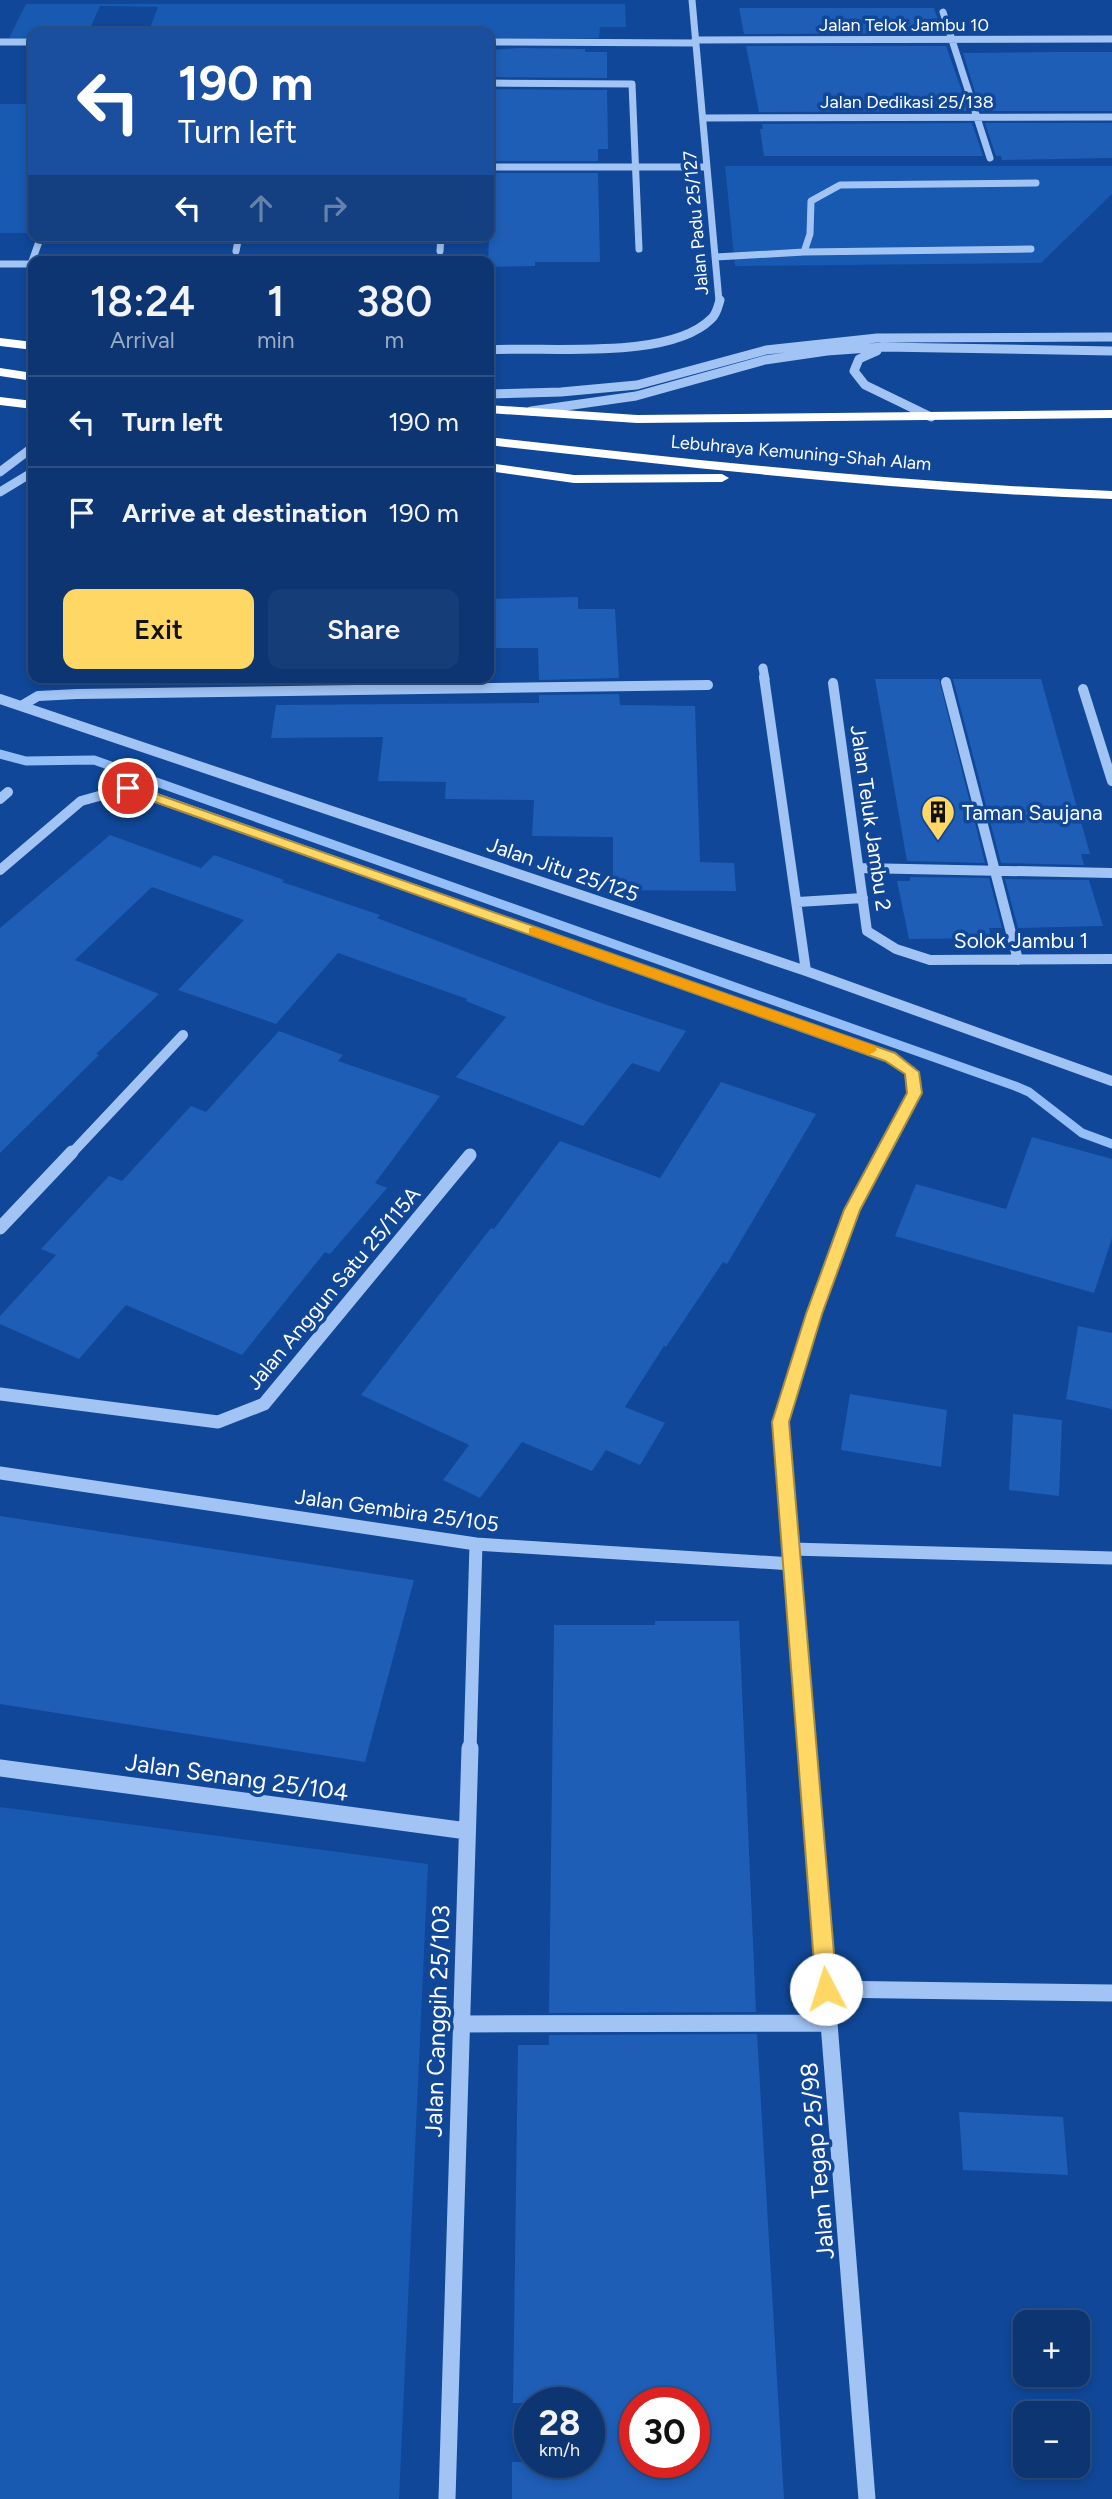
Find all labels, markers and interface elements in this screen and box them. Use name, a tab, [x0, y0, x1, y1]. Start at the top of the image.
street label: Jalan Telok Jambu 10	[819, 14, 989, 36]
text: 190 m	[178, 53, 313, 112]
icon: left	[63, 56, 154, 147]
street label: Jalan Dedikasi 25/138	[820, 91, 994, 113]
text: Turn left	[178, 113, 297, 151]
street label: Jalan Padu 25/127	[679, 149, 713, 296]
icon: left	[169, 189, 207, 227]
icon: ahead	[242, 189, 280, 227]
icon: right	[315, 189, 353, 227]
text: 18:24	[90, 276, 195, 327]
text: 1	[267, 276, 285, 327]
text: 380	[356, 276, 432, 327]
text: Arrival	[110, 326, 175, 354]
text: min	[257, 326, 295, 354]
text: m	[385, 326, 404, 354]
icon: left	[63, 403, 101, 441]
text: Turn left	[122, 406, 223, 438]
text: 190 m	[388, 406, 459, 438]
street label: Lebuhraya Kemuning-Shah Alam	[670, 431, 932, 475]
icon: arrive	[63, 494, 101, 532]
text: Arrive at destination	[122, 497, 367, 529]
text: 190 m	[388, 497, 459, 529]
button: Exit	[63, 589, 254, 669]
button: Share	[268, 589, 459, 669]
street label: Jalan Teluk Jambu 2	[846, 723, 896, 913]
pin	[98, 758, 158, 818]
icon: arrive	[109, 769, 147, 807]
building icon: Taman Saujana	[919, 793, 957, 842]
place label: Taman Saujana	[962, 800, 1103, 825]
street label: Jalan Jitu 25/125	[484, 831, 642, 907]
street label: Solok Jambu 1	[954, 928, 1088, 953]
street label: Jalan Anggun Satu 25/115A	[241, 1182, 425, 1394]
street label: Jalan Gembira 25/105	[294, 1483, 500, 1537]
street label: Jalan Senang 25/104	[124, 1747, 351, 1807]
street label: Jalan Canggih 25/103	[418, 1904, 456, 2138]
position arrow	[789, 1952, 863, 2026]
street label: Jalan Tegap 25/98	[794, 2061, 840, 2261]
map controls	[1013, 2310, 1090, 2478]
button: +	[1013, 2310, 1090, 2387]
speed limit sign: 30	[619, 2387, 710, 2478]
button: −	[1013, 2401, 1090, 2478]
text: 28	[539, 2402, 580, 2444]
text: km/h	[539, 2439, 580, 2461]

